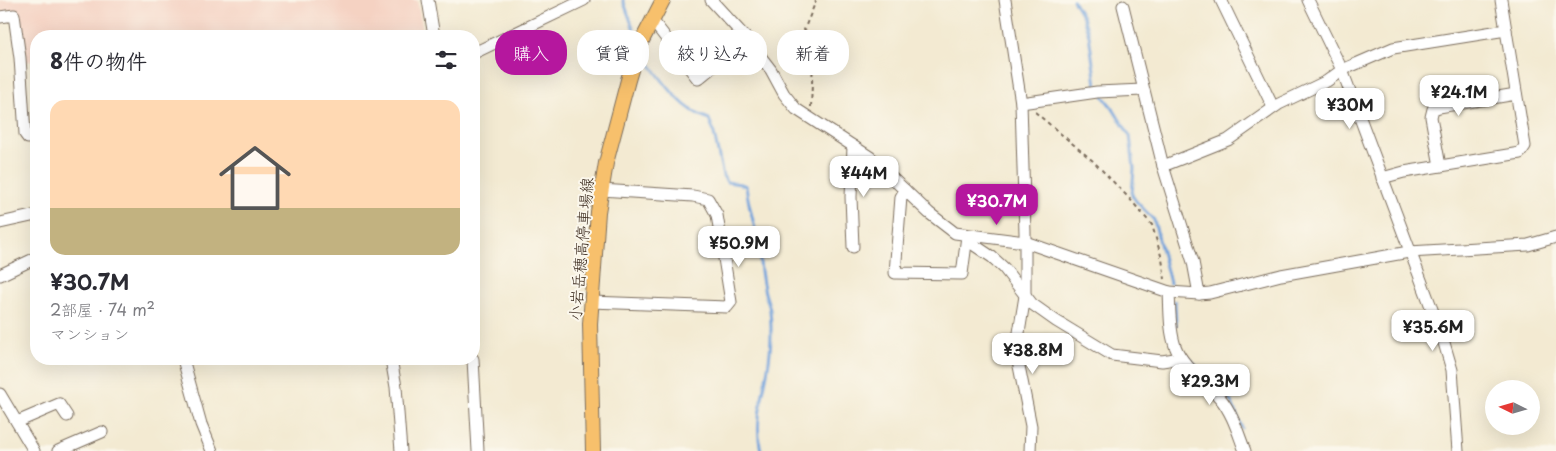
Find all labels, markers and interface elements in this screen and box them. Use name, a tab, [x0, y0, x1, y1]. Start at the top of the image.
chip: 購入	[495, 30, 567, 75]
chip: 賃貸	[577, 30, 649, 75]
chip: 絞り込み	[659, 30, 767, 75]
chip: 新着	[777, 30, 849, 75]
text: 8件の物件	[50, 44, 147, 76]
icon: filters	[432, 46, 460, 74]
pin: ¥24.1M	[1418, 74, 1500, 117]
text: ¥24.1M	[1431, 79, 1487, 103]
pin: ¥30M	[1320, 88, 1380, 130]
text: ¥30M	[1326, 92, 1374, 116]
icon: home	[210, 133, 300, 223]
pin: ¥44M	[834, 156, 894, 198]
text: ¥44M	[841, 160, 887, 184]
street label: 小岩岳穂高停車場線	[562, 176, 598, 322]
pin: ¥30.7M	[956, 184, 1038, 226]
text: ¥30.7M	[967, 188, 1027, 212]
pin: ¥50.9M	[698, 226, 780, 268]
text: ¥50.9M	[709, 230, 769, 254]
text: ¥30.7M	[50, 265, 129, 297]
text: 2部屋 · 74 m²	[50, 297, 155, 321]
pin: ¥35.6M	[1392, 310, 1474, 352]
text: ¥35.6M	[1402, 314, 1464, 338]
text: マンション	[50, 321, 129, 345]
pin: ¥38.8M	[992, 332, 1074, 375]
text: ¥38.8M	[1003, 337, 1063, 361]
pin: ¥29.3M	[1169, 364, 1251, 406]
text: ¥29.3M	[1181, 368, 1239, 392]
north arrow	[1485, 380, 1540, 435]
map controls	[1485, 380, 1540, 435]

